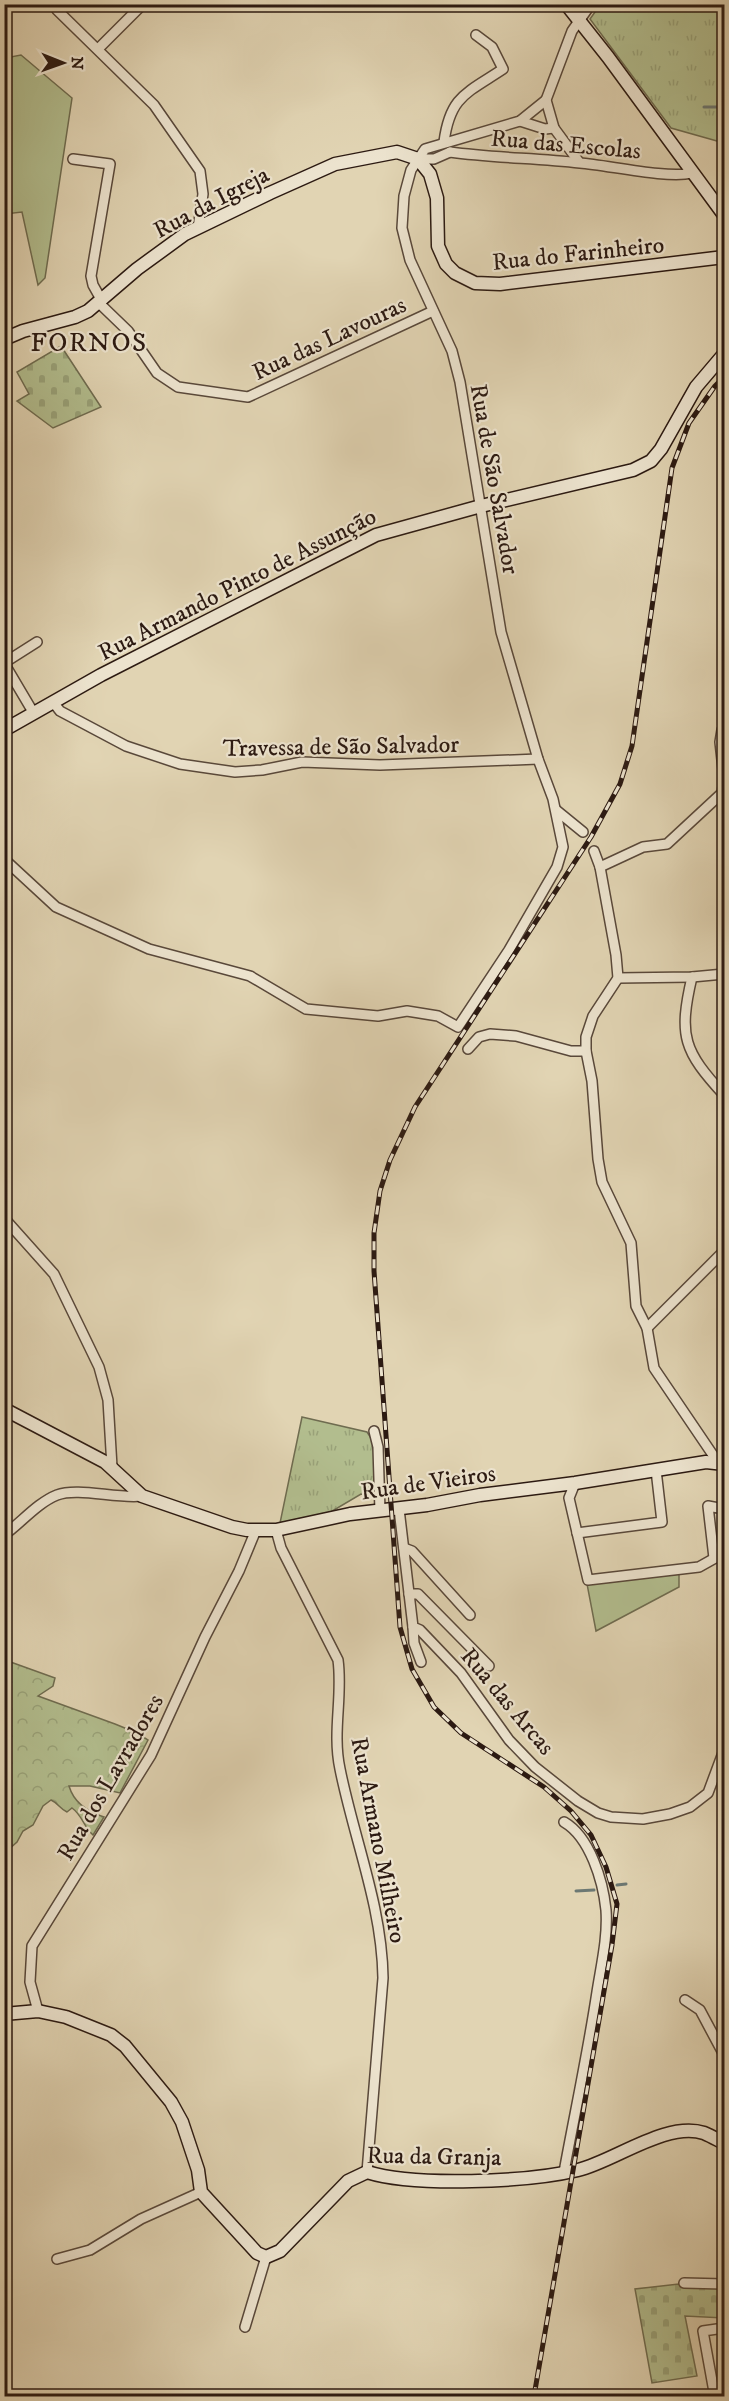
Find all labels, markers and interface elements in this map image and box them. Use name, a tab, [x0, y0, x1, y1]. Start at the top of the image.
north arrow	[33, 33, 93, 93]
text: N	[67, 57, 87, 70]
street label: Rua das Escolas	[490, 123, 642, 167]
street label: Rua da Igreja	[149, 160, 275, 246]
street label: Rua do Farinheiro	[491, 230, 666, 278]
street label: Rua das Lavouras	[248, 290, 411, 388]
district label: FORNOS	[30, 326, 148, 360]
street label: Rua de São Salvador	[463, 382, 526, 577]
street label: Rua Armando Pinto de Assunção	[93, 502, 382, 668]
street label: Travessa de São Salvador	[223, 730, 459, 764]
street label: Rua de Vieiros	[359, 1459, 498, 1507]
street label: Rua das Arcas	[454, 1642, 561, 1761]
street label: Rua dos Lavradores	[51, 1689, 171, 1866]
street label: Rua Armano Milheiro	[343, 1735, 413, 1946]
street label: Rua da Granja	[366, 2141, 502, 2173]

